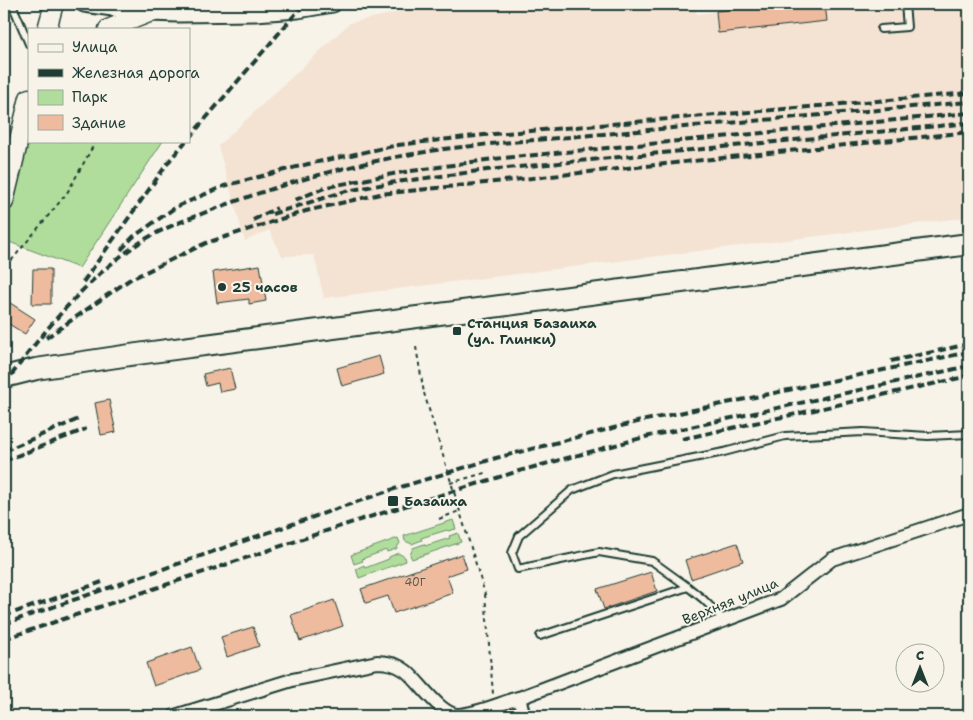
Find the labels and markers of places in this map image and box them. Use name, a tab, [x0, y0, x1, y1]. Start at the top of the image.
place label: 25 часов	[232, 278, 298, 296]
marker: 25 часов	[216, 281, 228, 293]
place label: Станция Базаиха (ул. Глинки)	[467, 314, 597, 348]
marker: Станция Базаиха (ул. Глинки)	[451, 325, 463, 337]
place label: Базаиха	[404, 492, 468, 510]
marker: Базаиха	[386, 494, 400, 508]

